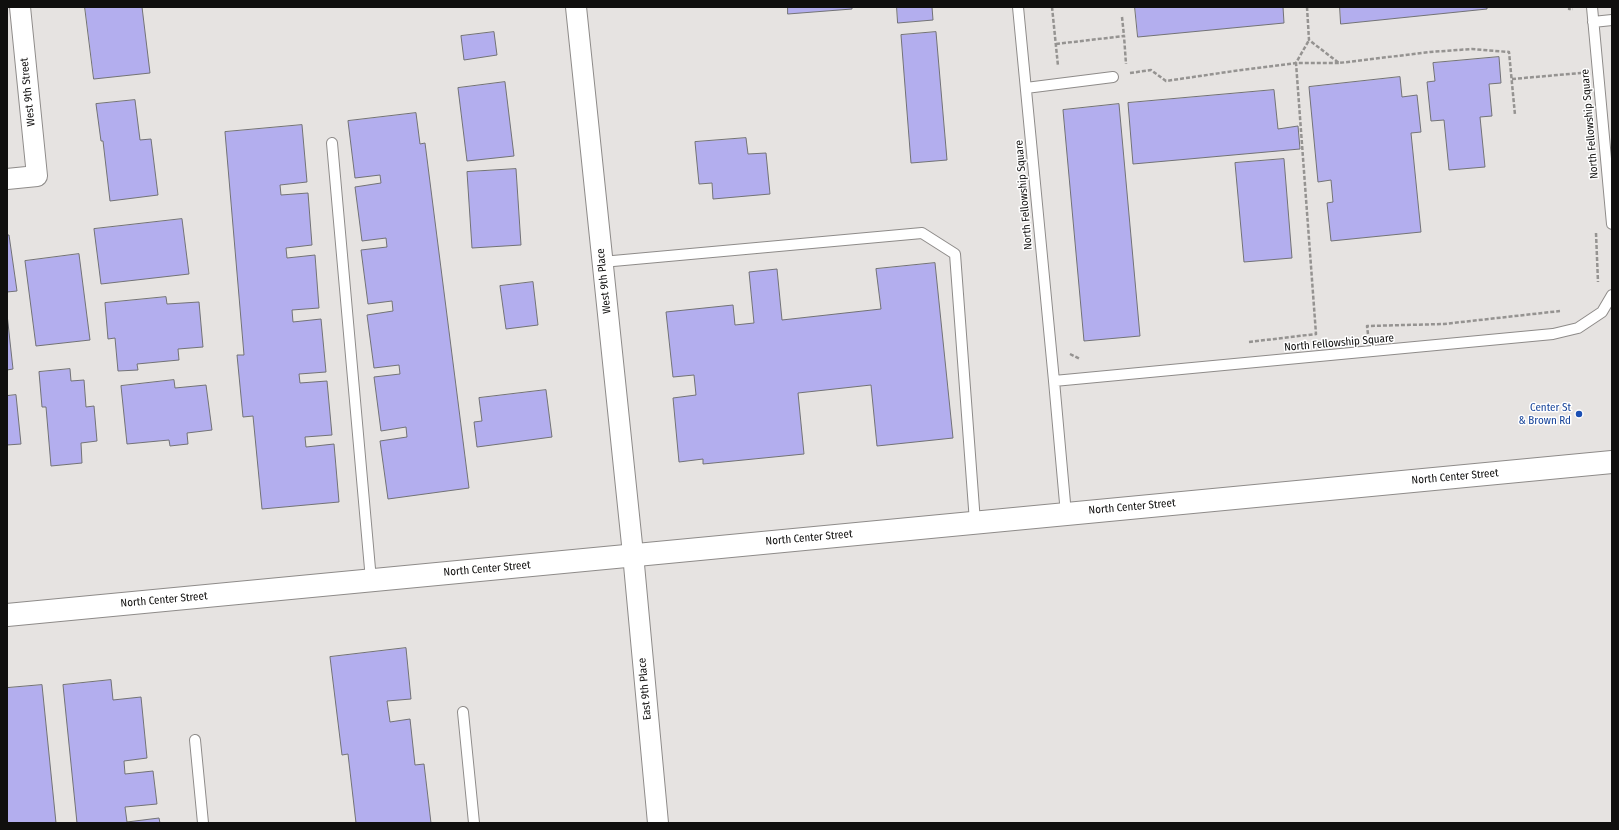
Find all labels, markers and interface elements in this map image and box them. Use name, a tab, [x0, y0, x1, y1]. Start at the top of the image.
street label: West 9th Street	[18, 57, 38, 127]
street label: North Fellowship Square	[1579, 69, 1601, 179]
street label: North Fellowship Square	[1013, 140, 1035, 250]
street label: West 9th Place	[594, 248, 614, 314]
street label: North Fellowship Square	[1284, 332, 1394, 354]
place label: Center St & Brown Rd	[1518, 401, 1571, 427]
marker: Center St & Brown Rd	[1574, 409, 1584, 419]
street label: North Center Street	[1411, 467, 1499, 487]
street label: North Center Street	[1088, 497, 1176, 517]
street label: North Center Street	[765, 528, 853, 548]
street label: North Center Street	[443, 559, 531, 579]
street label: North Center Street	[120, 590, 208, 610]
street label: East 9th Place	[636, 657, 654, 721]

